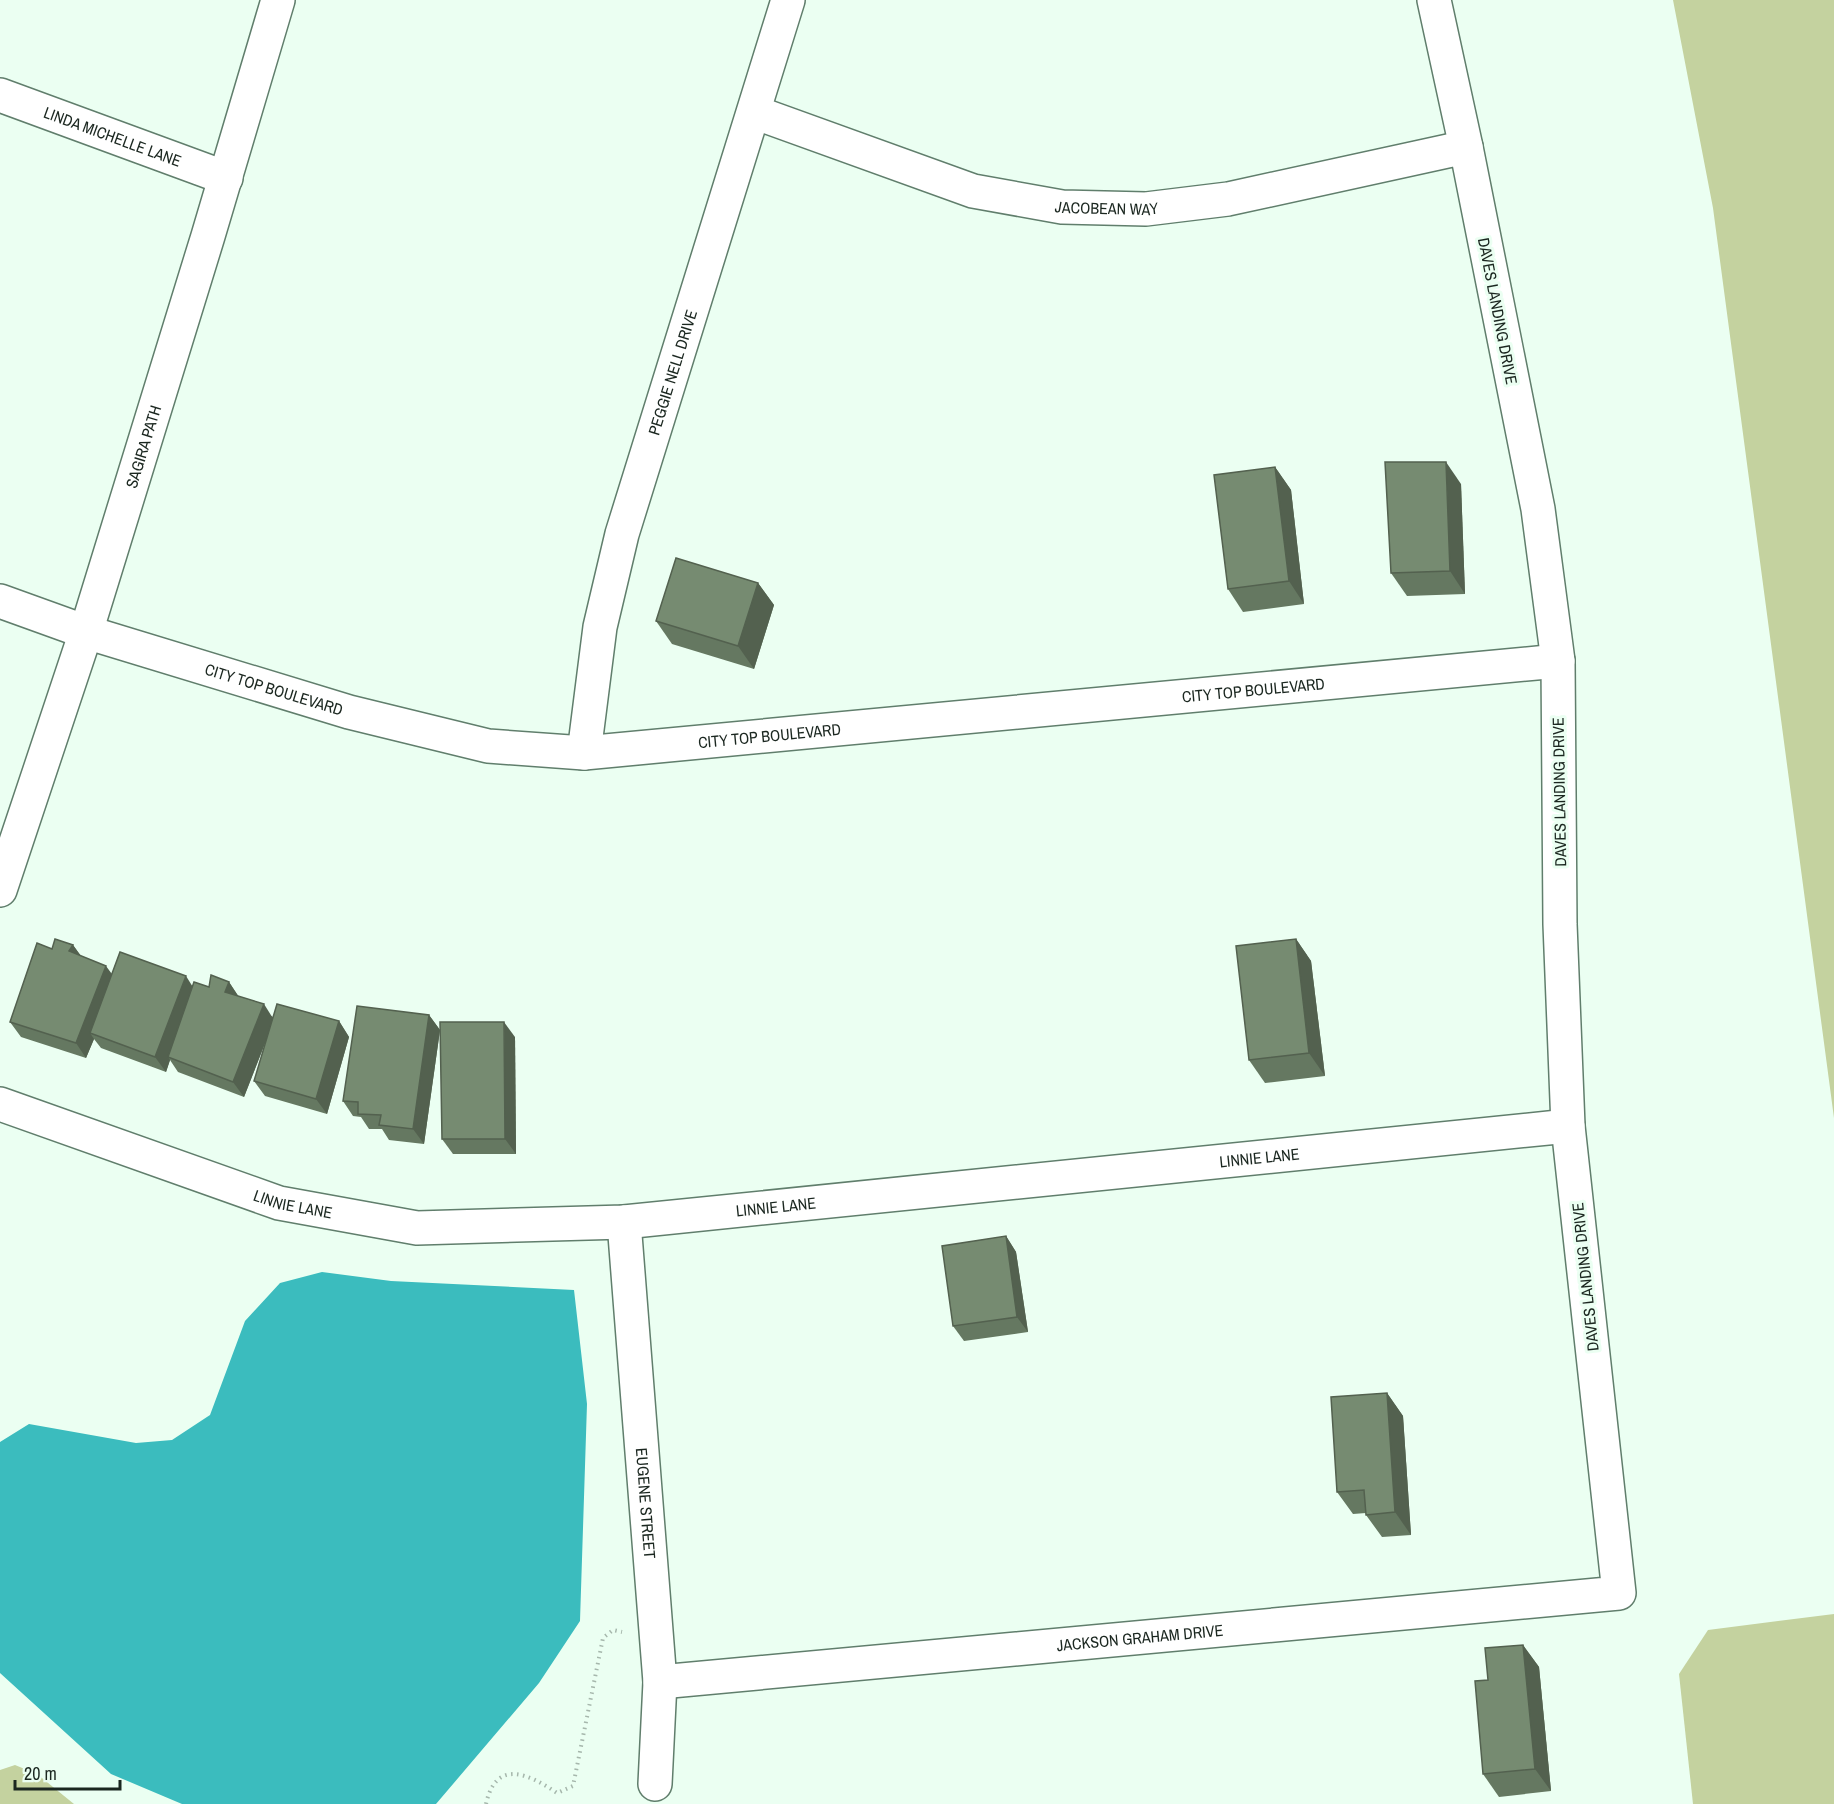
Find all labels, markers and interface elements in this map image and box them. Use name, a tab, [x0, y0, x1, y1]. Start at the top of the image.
street label: LINDA MICHELLE LANE	[41, 101, 185, 172]
street label: JACOBEAN WAY	[1053, 195, 1160, 220]
street label: DAVES LANDING DRIVE	[1473, 236, 1523, 386]
street label: PEGGIE NELL DRIVE	[642, 307, 702, 438]
street label: SAGIRA PATH	[120, 402, 166, 491]
street label: CITY TOP BOULEVARD	[202, 658, 346, 721]
street label: CITY TOP BOULEVARD	[1181, 672, 1326, 707]
street label: DAVES LANDING DRIVE	[1547, 717, 1571, 867]
street label: CITY TOP BOULEVARD	[697, 718, 842, 753]
street label: LINNIE LANE	[1218, 1142, 1300, 1172]
street label: LINNIE LANE	[251, 1184, 334, 1223]
street label: LINNIE LANE	[735, 1192, 817, 1222]
street label: DAVES LANDING DRIVE	[1566, 1202, 1604, 1352]
street label: EUGENE STREET	[631, 1447, 661, 1559]
street label: JACKSON GRAHAM DRIVE	[1056, 1619, 1224, 1656]
scale bar	[15, 1753, 120, 1791]
text: 20 m	[24, 1761, 57, 1786]

